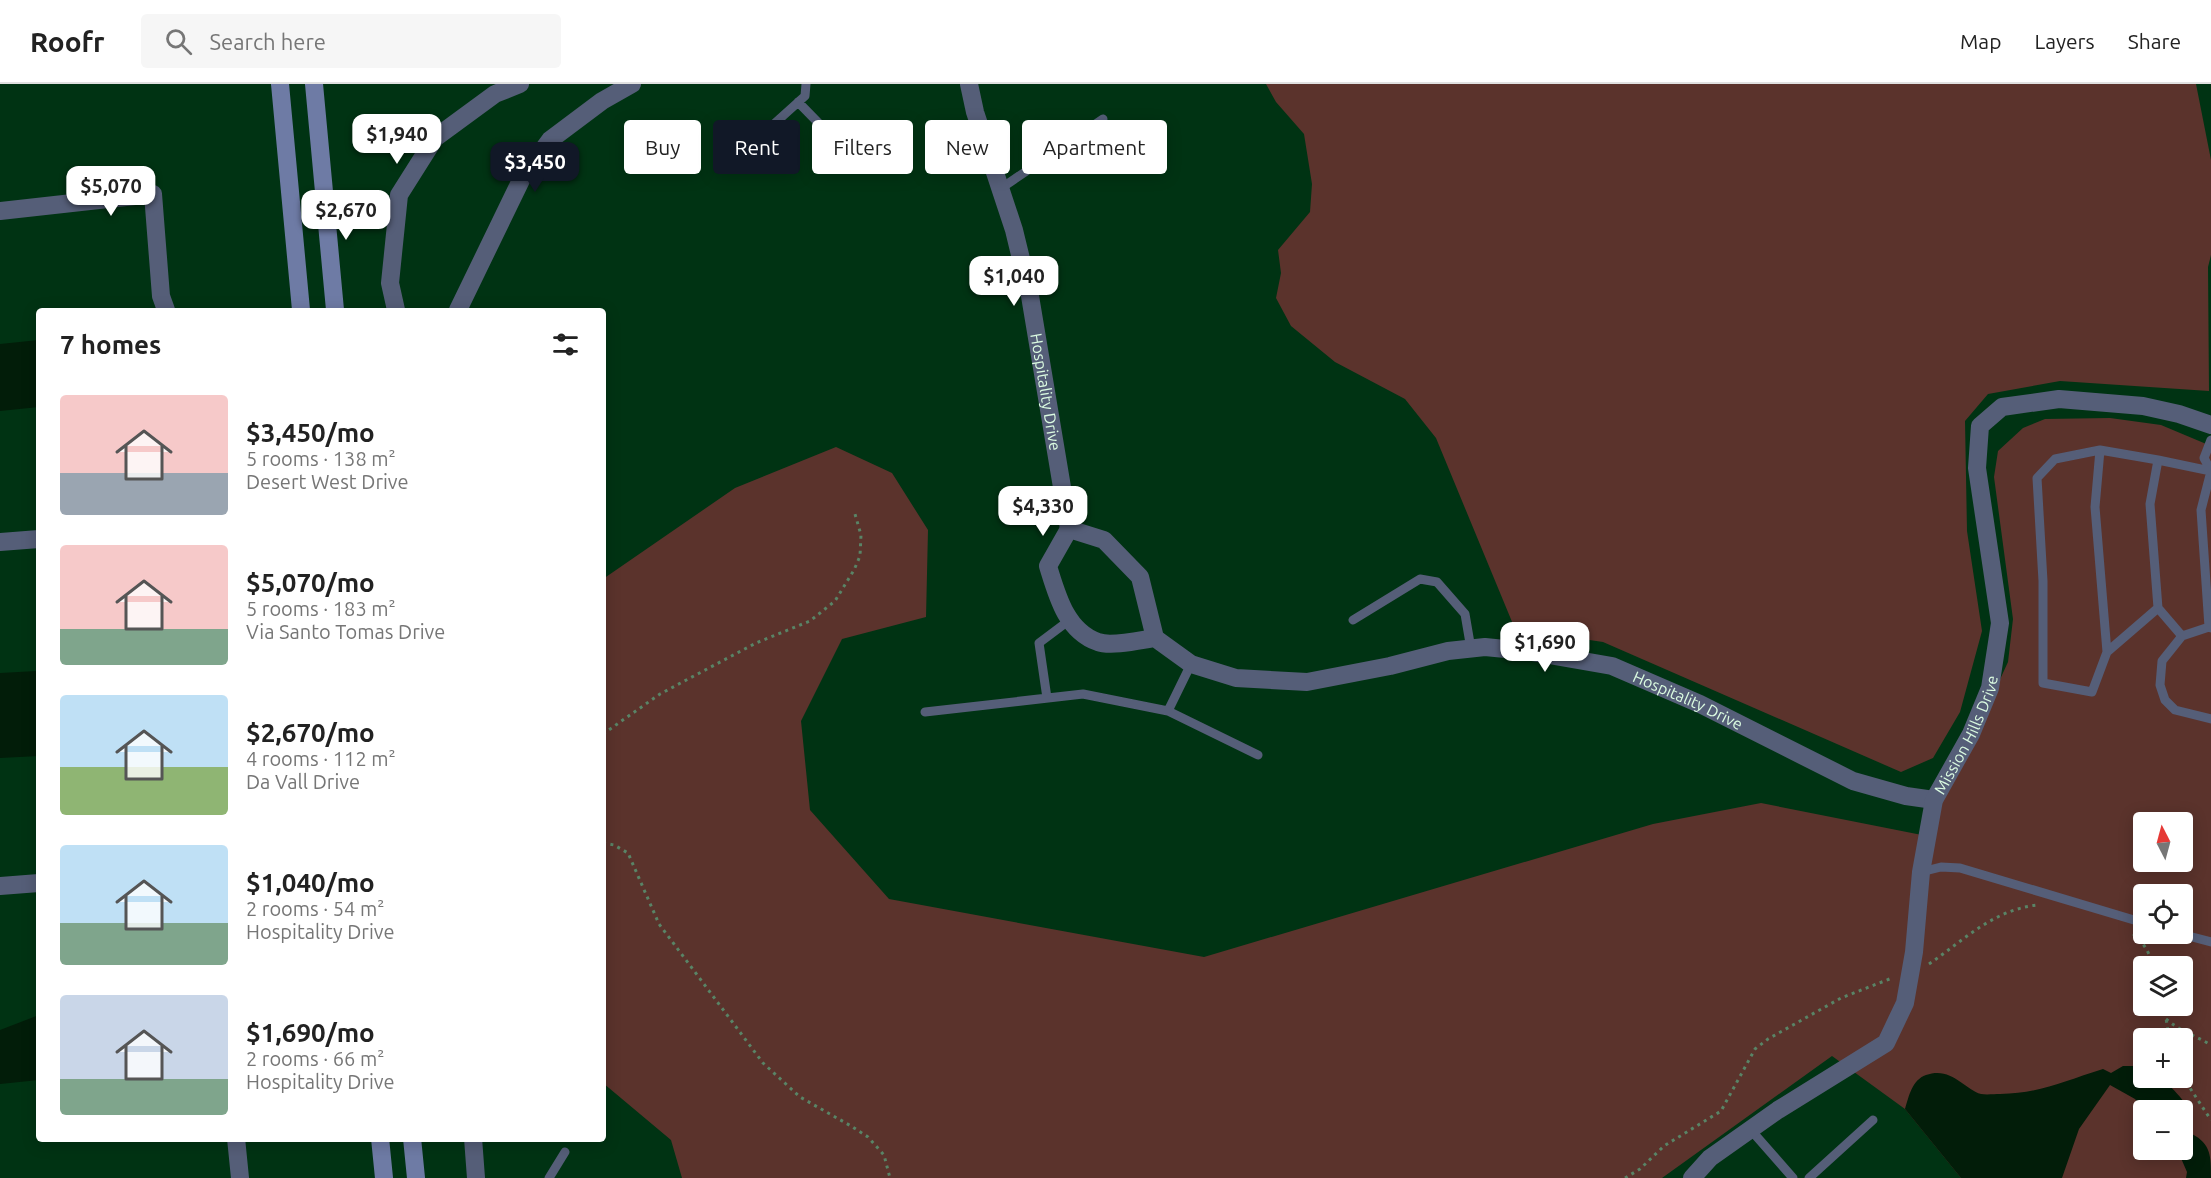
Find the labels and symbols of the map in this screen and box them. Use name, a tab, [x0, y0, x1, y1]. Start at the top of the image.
pin: $1,940	[348, 114, 446, 165]
pin: $3,450	[486, 142, 584, 193]
pin: $5,070	[62, 166, 160, 217]
pin: $2,670	[297, 190, 395, 241]
pin: $1,040	[965, 256, 1063, 307]
street label: Hospitality Drive	[1027, 332, 1065, 452]
pin: $4,330	[994, 486, 1092, 537]
pin: $1,690	[1496, 622, 1594, 673]
street label: Hospitality Drive	[1630, 667, 1746, 733]
street label: Mission Hills Drive	[1930, 674, 2001, 797]
north arrow	[2133, 812, 2193, 872]

